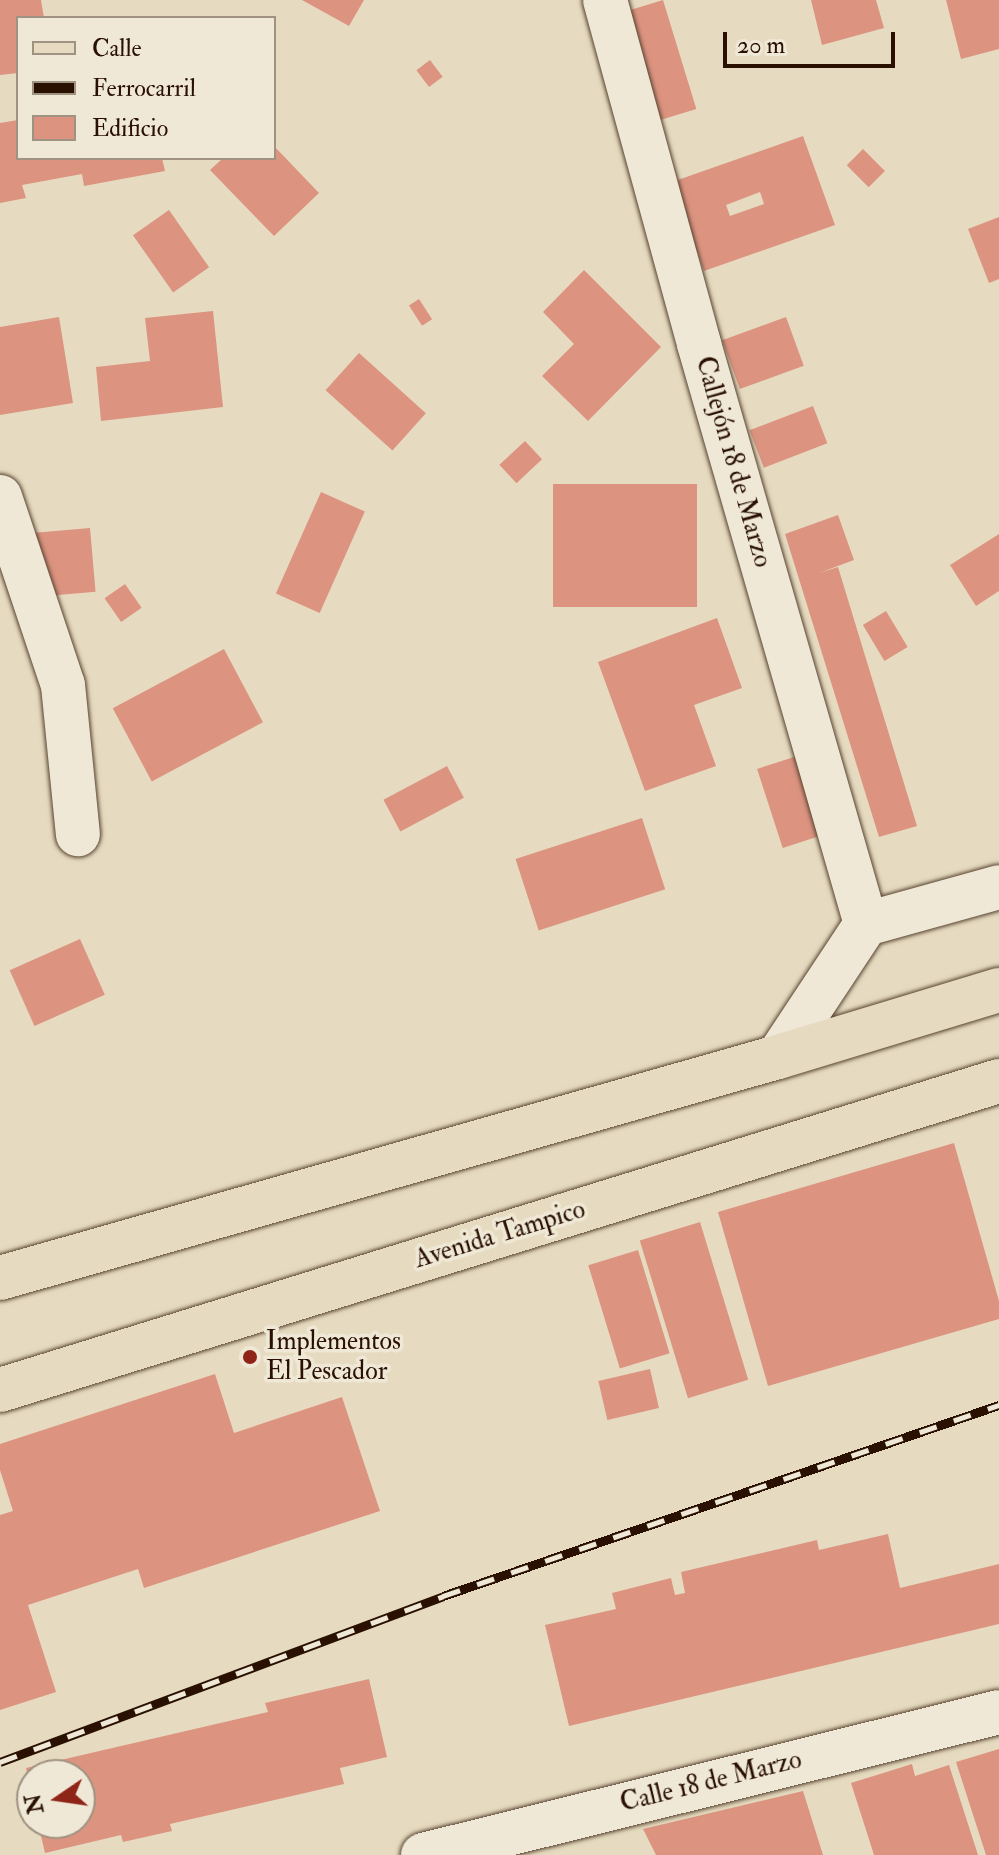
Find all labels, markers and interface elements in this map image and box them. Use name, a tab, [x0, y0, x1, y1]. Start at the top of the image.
legend	[16, 16, 276, 160]
scale bar	[727, 16, 899, 66]
text: 20 m	[737, 30, 785, 61]
text: Calle	[92, 33, 142, 64]
text: Ferrocarril	[92, 73, 196, 104]
text: Edificio	[92, 113, 168, 144]
street label: Callejón 18 de Marzo	[688, 353, 778, 571]
street label: Avenida Tampico	[411, 1194, 589, 1276]
place label: Implementos El Pescador	[266, 1326, 401, 1388]
marker: Implementos El Pescador	[241, 1348, 259, 1366]
street label: Calle 18 de Marzo	[617, 1744, 805, 1820]
north arrow	[16, 1759, 96, 1839]
text: N	[19, 1791, 50, 1817]

